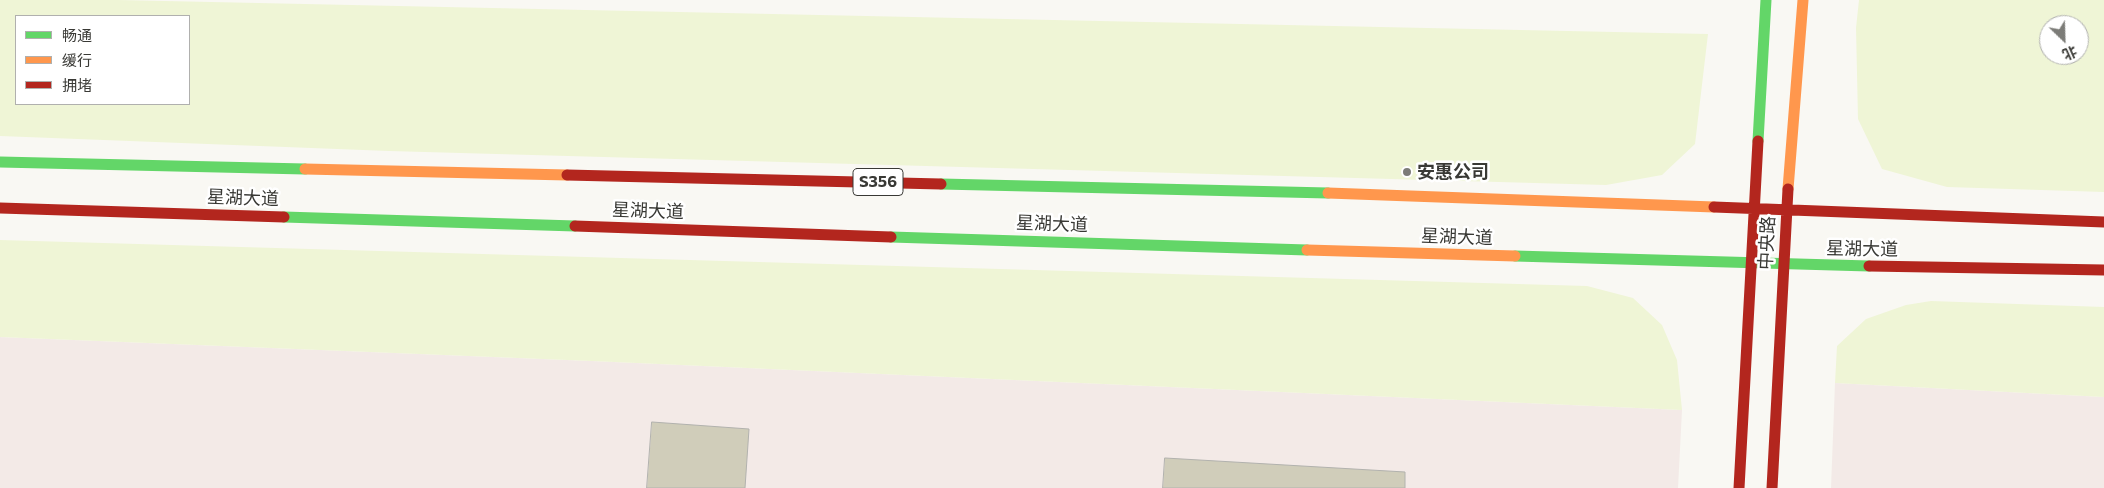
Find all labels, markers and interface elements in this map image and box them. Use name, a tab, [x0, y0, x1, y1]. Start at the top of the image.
legend	[15, 15, 190, 105]
north arrow	[2039, 15, 2089, 65]
text: 畅通	[62, 26, 92, 44]
text: 北	[2060, 43, 2080, 64]
text: 缓行	[62, 51, 92, 69]
text: 拥堵	[62, 76, 92, 94]
place label: 安惠公司	[1417, 161, 1489, 183]
marker: 安惠公司	[1401, 166, 1413, 178]
road number: S356	[853, 168, 903, 196]
street label: 星湖大道	[207, 186, 279, 210]
street label: 星湖大道	[612, 199, 684, 223]
street label: 星湖大道	[1016, 212, 1088, 236]
street label: 中央路	[1755, 215, 1779, 271]
street label: 星湖大道	[1421, 225, 1493, 249]
street label: 星湖大道	[1826, 238, 1898, 260]

